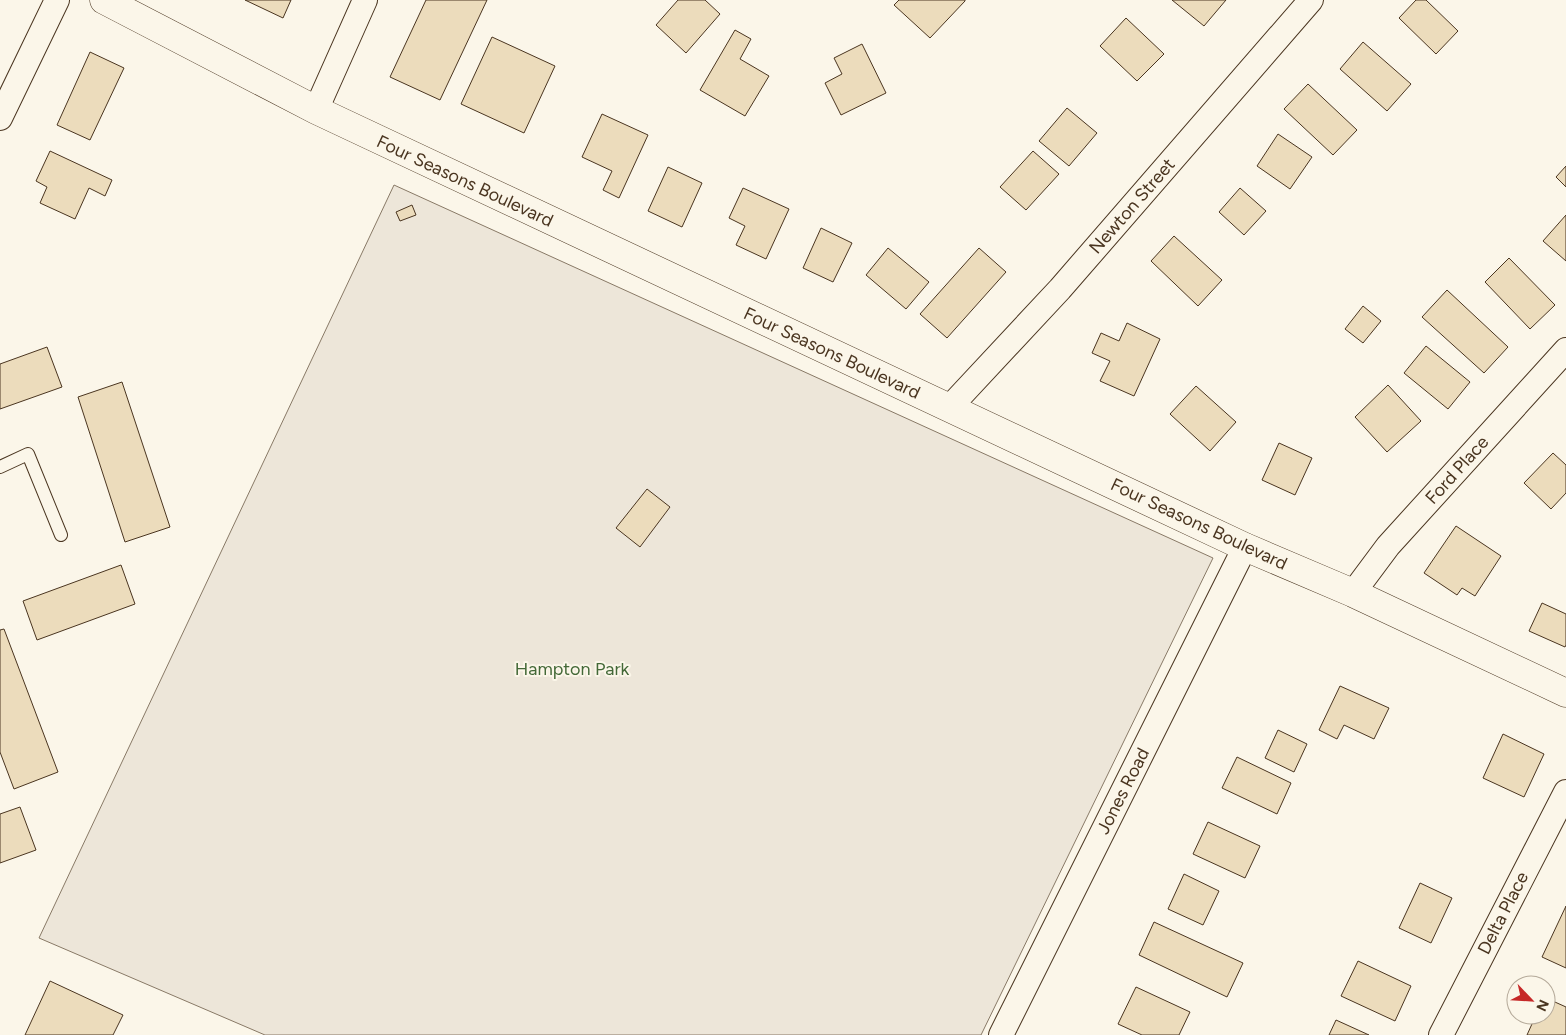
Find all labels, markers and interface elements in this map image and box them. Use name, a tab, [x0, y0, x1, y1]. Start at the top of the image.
street label: Four Seasons Boulevard	[373, 130, 557, 232]
street label: Newton Street	[1084, 153, 1180, 258]
street label: Four Seasons Boulevard	[740, 302, 924, 404]
street label: Ford Place	[1421, 431, 1493, 509]
street label: Four Seasons Boulevard	[1107, 473, 1291, 575]
park label: Hampton Park	[515, 658, 630, 680]
street label: Jones Road	[1092, 744, 1154, 838]
street label: Delta Place	[1473, 868, 1533, 958]
north arrow	[1506, 975, 1556, 1025]
text: N	[1532, 997, 1552, 1014]

